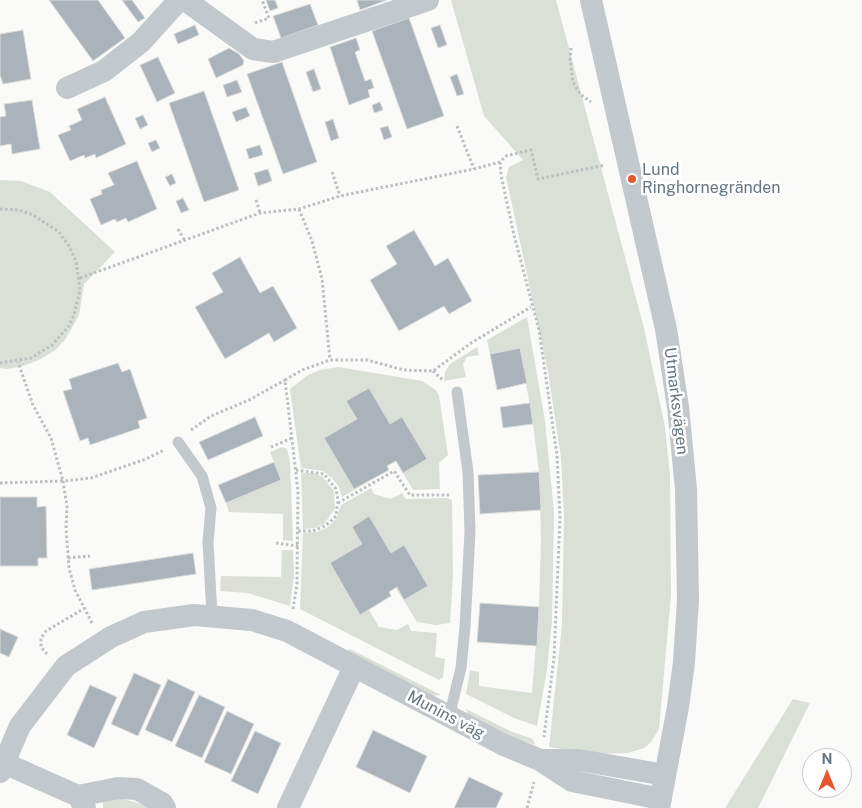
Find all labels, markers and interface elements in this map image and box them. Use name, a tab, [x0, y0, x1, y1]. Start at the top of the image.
place label: Lund Ringhornegränden	[642, 160, 781, 198]
marker: Lund Ringhornegränden	[626, 173, 638, 185]
street label: Utmarksvägen	[660, 346, 692, 456]
street label: Munins väg	[404, 687, 488, 743]
north arrow	[802, 748, 852, 798]
text: N	[822, 751, 832, 767]

